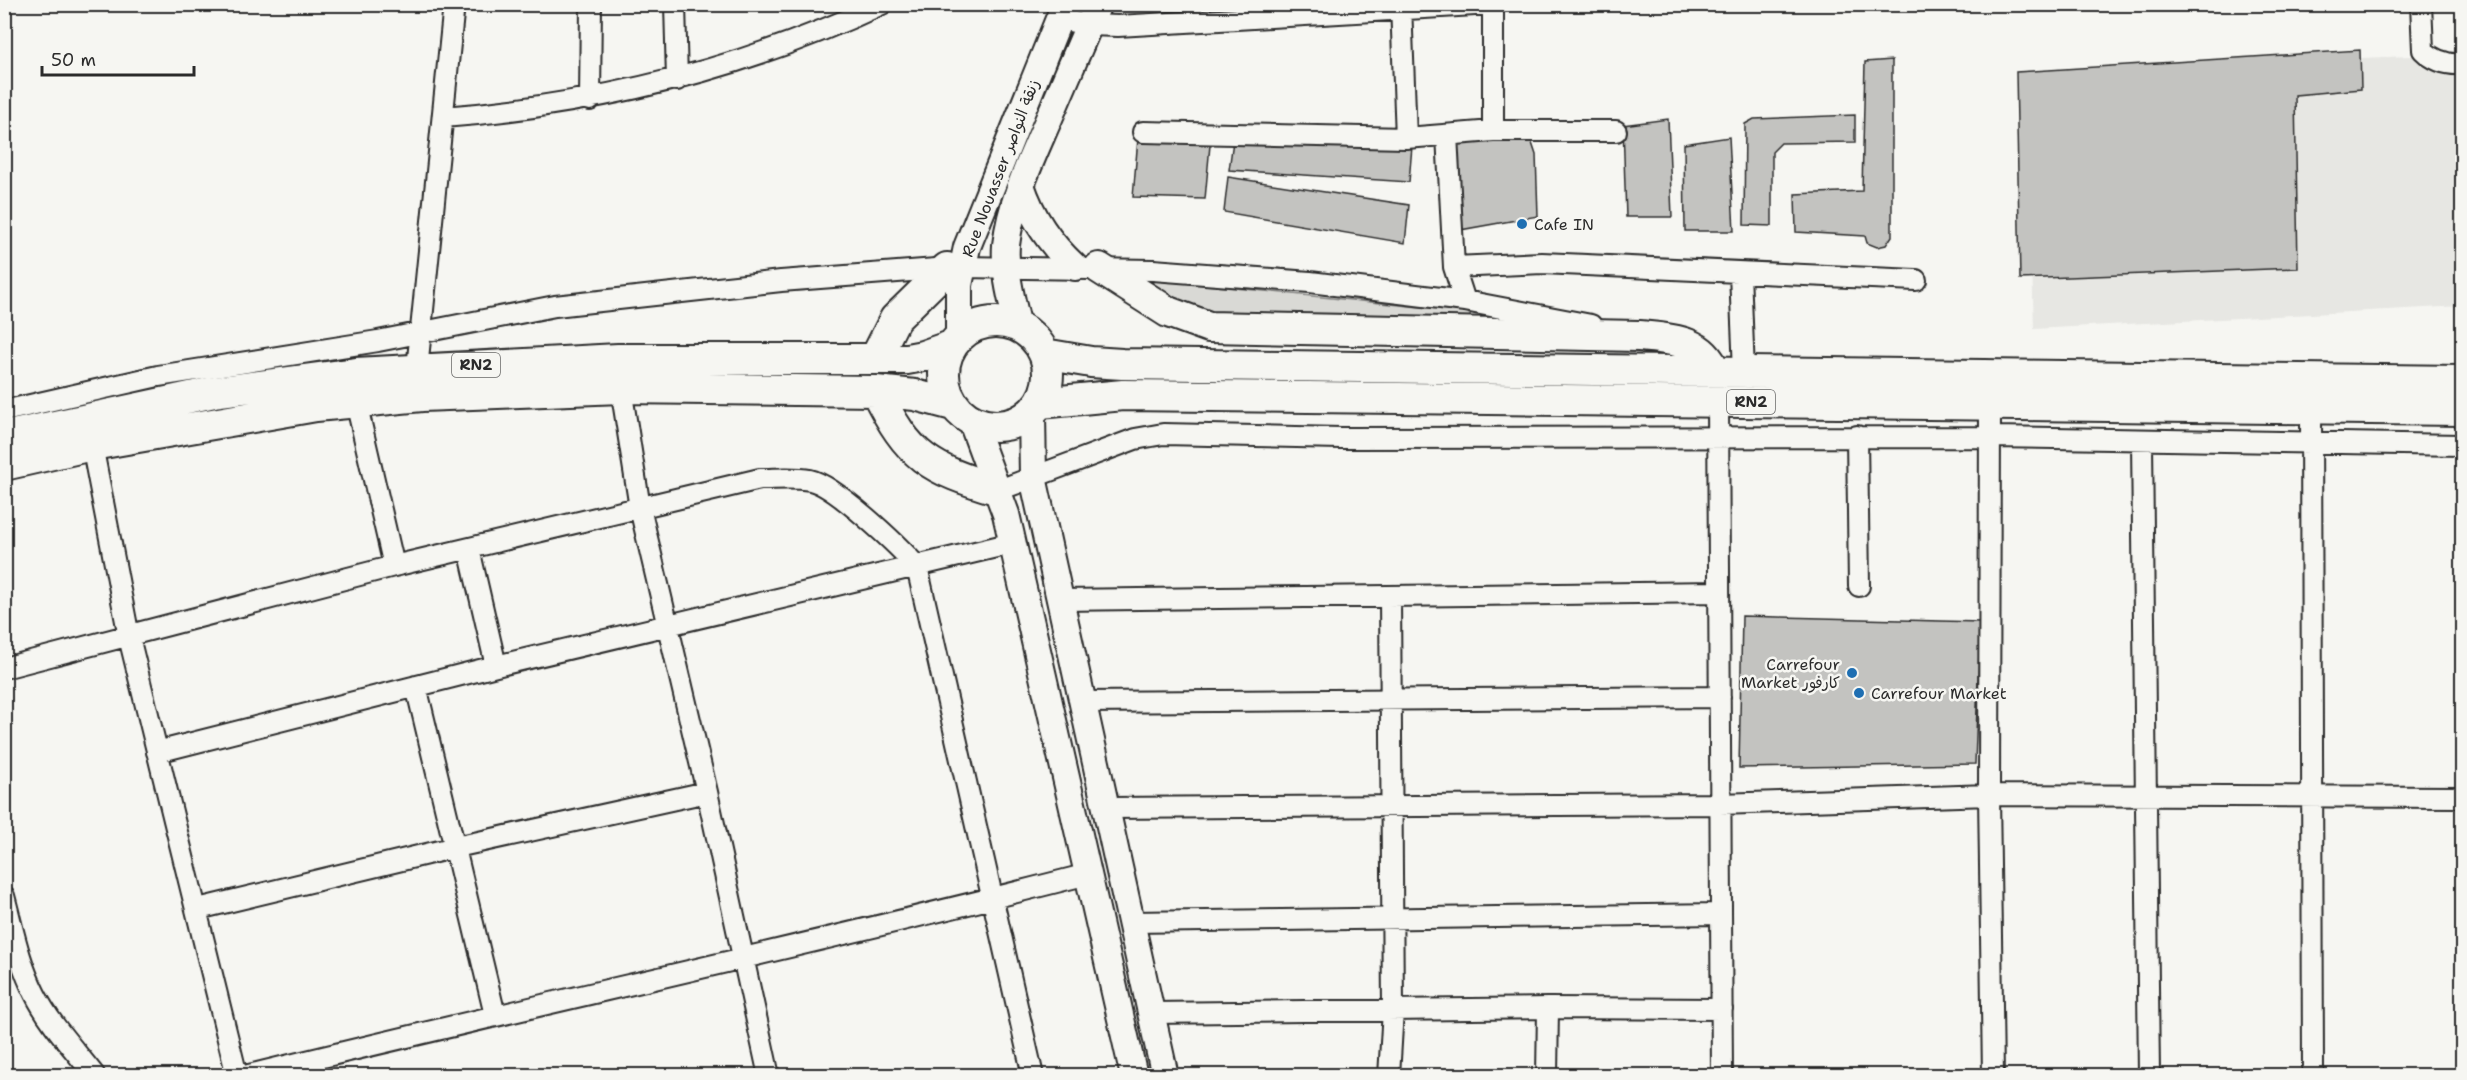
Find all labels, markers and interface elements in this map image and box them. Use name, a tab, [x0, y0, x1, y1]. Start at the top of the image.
scale bar	[42, 39, 194, 77]
text: 50 m	[51, 48, 96, 72]
street label: Rue Nouasser زنقة النواصر	[957, 76, 1044, 260]
place label: Cafe IN	[1534, 214, 1594, 235]
marker: Cafe IN	[1515, 217, 1529, 231]
road number: RN2	[452, 353, 500, 377]
road number: RN2	[1727, 390, 1775, 414]
place label: Carrefour Market كارفور	[1741, 654, 1840, 693]
marker: Carrefour Market كارفور	[1845, 666, 1859, 680]
place label: Carrefour Market	[1871, 683, 2007, 704]
marker: Carrefour Market	[1852, 686, 1866, 700]

